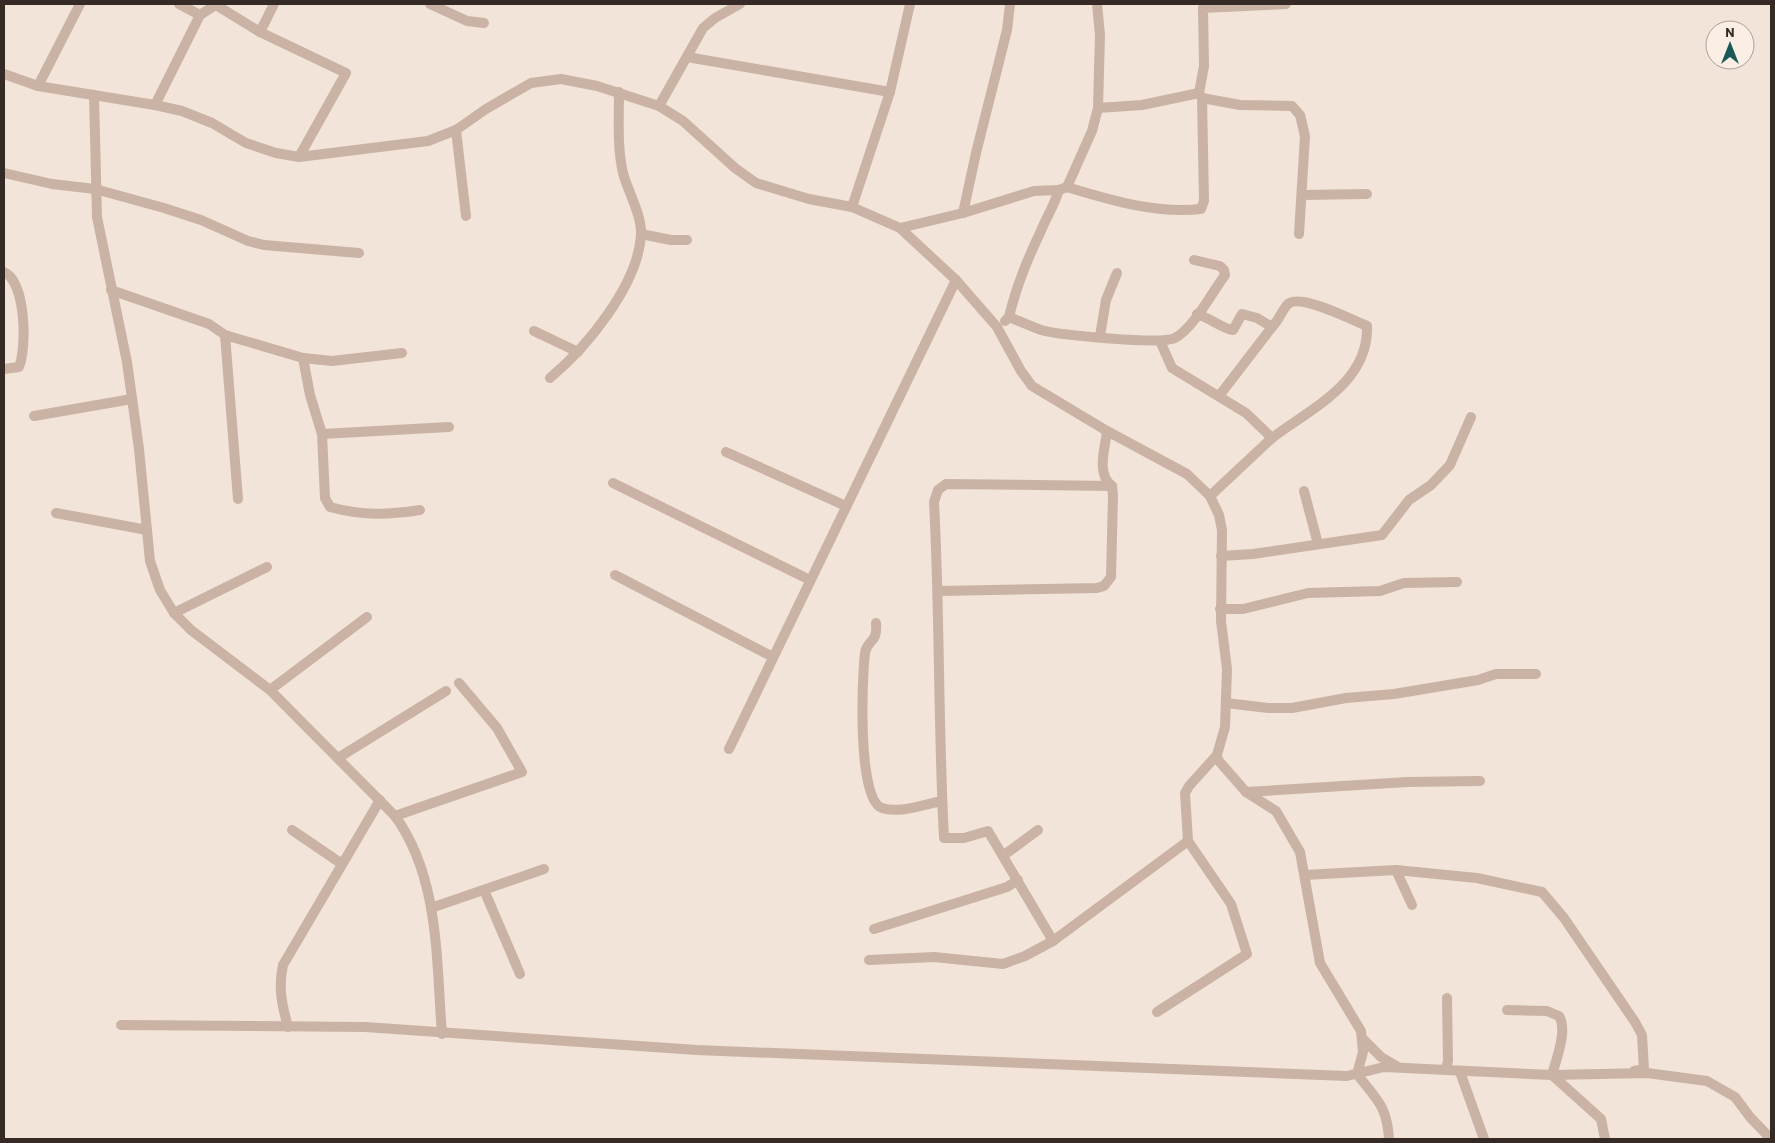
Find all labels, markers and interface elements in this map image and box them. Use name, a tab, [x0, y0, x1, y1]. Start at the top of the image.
north arrow	[1705, 20, 1755, 70]
text: N	[1725, 23, 1735, 40]

